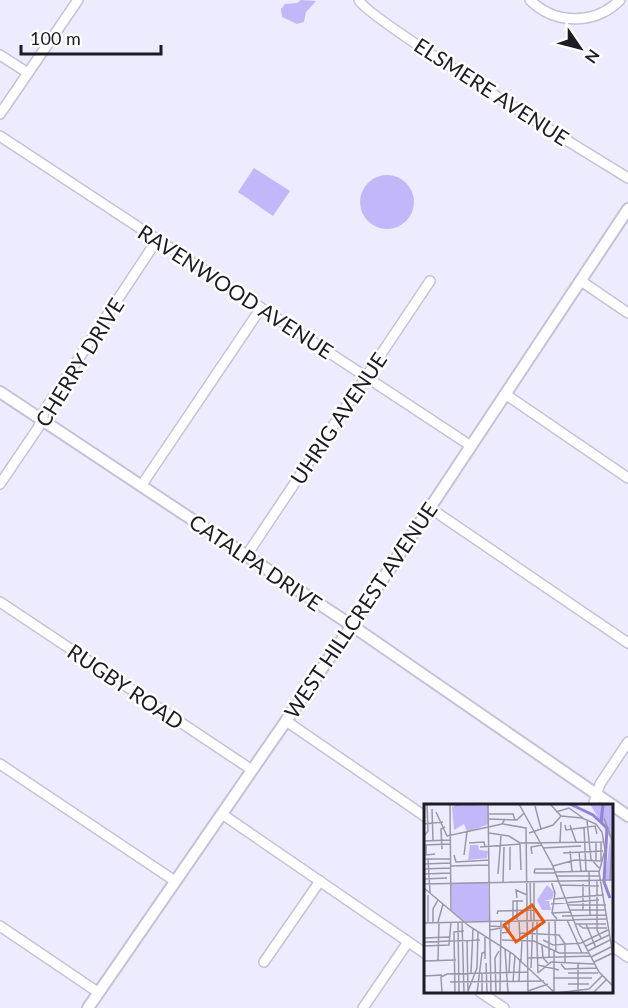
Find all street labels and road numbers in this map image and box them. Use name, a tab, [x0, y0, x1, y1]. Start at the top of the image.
street label: ELSMERE AVENUE	[410, 32, 574, 150]
street label: RAVENWOOD AVENUE	[134, 219, 338, 363]
street label: CHERRY DRIVE	[29, 293, 129, 431]
street label: UHRIG AVENUE	[285, 347, 391, 489]
street label: WEST HILLCREST AVENUE	[278, 497, 442, 723]
street label: CATALPA DRIVE	[185, 508, 327, 616]
street label: RUGBY ROAD	[63, 638, 189, 734]

